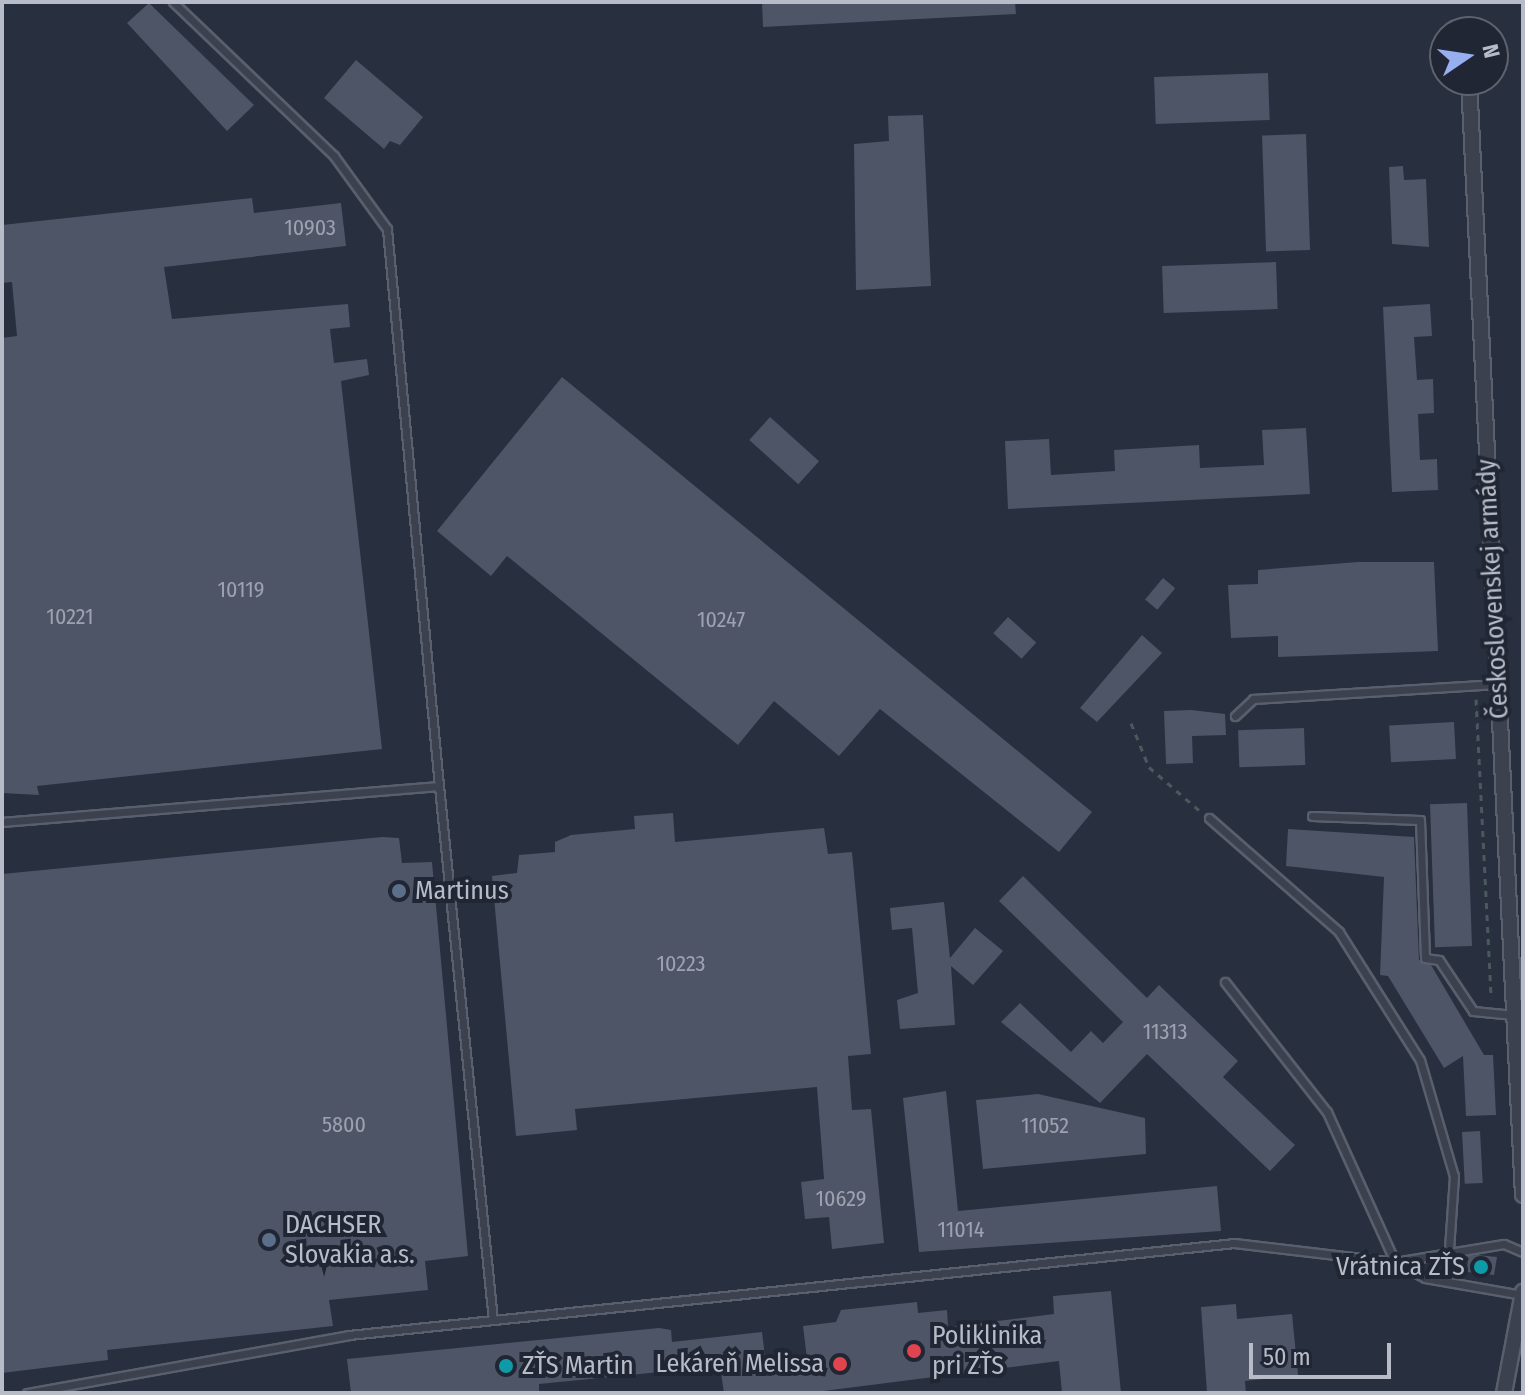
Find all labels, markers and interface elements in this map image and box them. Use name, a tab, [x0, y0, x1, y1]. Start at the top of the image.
north arrow	[1429, 16, 1509, 96]
text: N	[1476, 41, 1506, 60]
house number: 10903	[284, 215, 336, 241]
street label: Československej armády	[1471, 458, 1515, 720]
house number: 10119	[217, 577, 265, 603]
house number: 10221	[46, 604, 94, 630]
house number: 10247	[697, 607, 745, 633]
place label: Martinus	[415, 875, 509, 907]
marker: Martinus	[390, 882, 408, 900]
house number: 10223	[656, 951, 706, 977]
house number: 11313	[1143, 1019, 1187, 1045]
house number: 5800	[322, 1112, 366, 1138]
house number: 11052	[1021, 1113, 1069, 1139]
house number: 10629	[816, 1186, 866, 1212]
place label: DACHSER Slovakia a.s.	[285, 1209, 415, 1270]
house number: 11014	[938, 1217, 984, 1243]
marker: DACHSER Slovakia a.s.	[260, 1231, 278, 1249]
place label: Vrátnica ZŤS	[1336, 1251, 1465, 1283]
marker: Vrátnica ZŤS	[1472, 1258, 1490, 1276]
place label: Poliklinika pri ZŤS	[932, 1320, 1042, 1382]
scale bar	[1253, 1327, 1395, 1377]
marker: Poliklinika pri ZŤS	[903, 1340, 925, 1362]
text: 50 m	[1263, 1343, 1311, 1371]
place label: Lekáreň Melissa	[655, 1348, 824, 1380]
place label: ZŤS Martin	[522, 1350, 634, 1382]
marker: Lekáreň Melissa	[831, 1355, 849, 1373]
marker: ZŤS Martin	[497, 1357, 515, 1375]

